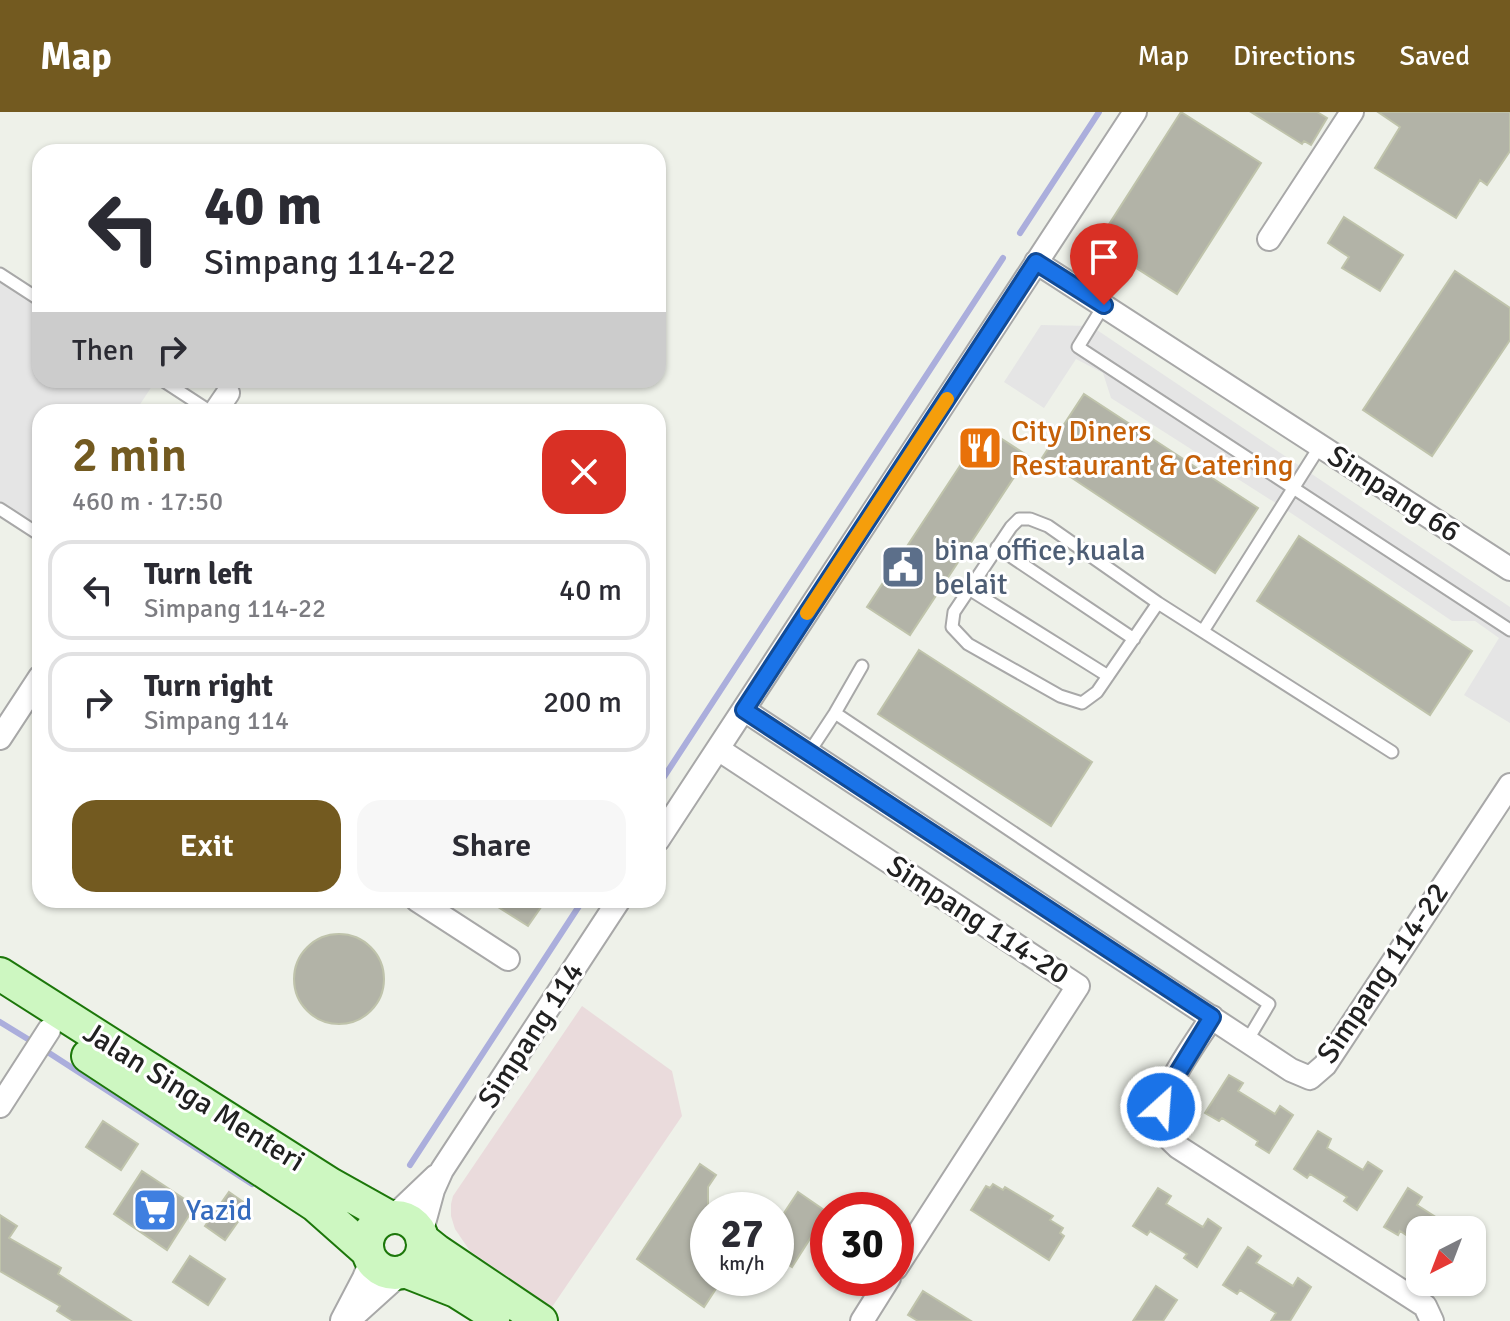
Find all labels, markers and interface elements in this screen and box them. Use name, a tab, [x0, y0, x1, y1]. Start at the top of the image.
text: Map	[40, 33, 112, 80]
text: Map	[1137, 39, 1189, 73]
text: Directions	[1233, 39, 1355, 73]
text: Saved	[1399, 39, 1470, 73]
text: 40 m	[204, 171, 322, 240]
icon: left	[72, 176, 176, 280]
pin	[1070, 223, 1138, 305]
icon: arrive	[1082, 235, 1126, 279]
text: Simpang 114-22	[204, 240, 456, 285]
icon: right	[150, 328, 194, 372]
text: Then	[72, 332, 134, 369]
place label: City Diners Restaurant & Catering	[1011, 413, 1294, 484]
restaurant icon: City Diners Restaurant & Catering	[956, 424, 1004, 472]
text: 2 min	[72, 426, 187, 485]
button: close	[542, 430, 626, 514]
street label: Simpang 66	[1321, 437, 1467, 551]
text: 460 m · 17:50	[72, 486, 223, 518]
place label: bina office,kuala belait	[934, 532, 1145, 603]
public building icon: bina office,kuala belait	[879, 543, 927, 591]
text: Turn left	[144, 556, 253, 593]
icon: left	[76, 568, 120, 612]
text: 40 m	[559, 572, 622, 609]
text: Simpang 114-22	[144, 593, 326, 625]
text: Turn right	[144, 668, 273, 705]
icon: right	[76, 680, 120, 724]
text: 200 m	[543, 684, 622, 721]
text: Simpang 114	[144, 705, 289, 737]
button: Exit	[72, 800, 341, 892]
button: Share	[357, 800, 626, 892]
street label: Simpang 114-20	[880, 847, 1076, 993]
street label: Simpang 114-22	[1309, 876, 1457, 1070]
street label: Simpang 114	[470, 955, 592, 1115]
street label: Jalan Singa Menteri	[76, 1014, 312, 1180]
position arrow	[1119, 1065, 1203, 1149]
supermarket icon: Yazid	[131, 1186, 179, 1234]
place label: Yazid	[186, 1192, 252, 1229]
speed limit sign: 30	[810, 1192, 914, 1296]
text: 27	[720, 1209, 764, 1259]
north arrow	[1406, 1216, 1486, 1296]
map controls	[1406, 1216, 1486, 1296]
text: km/h	[719, 1251, 765, 1276]

